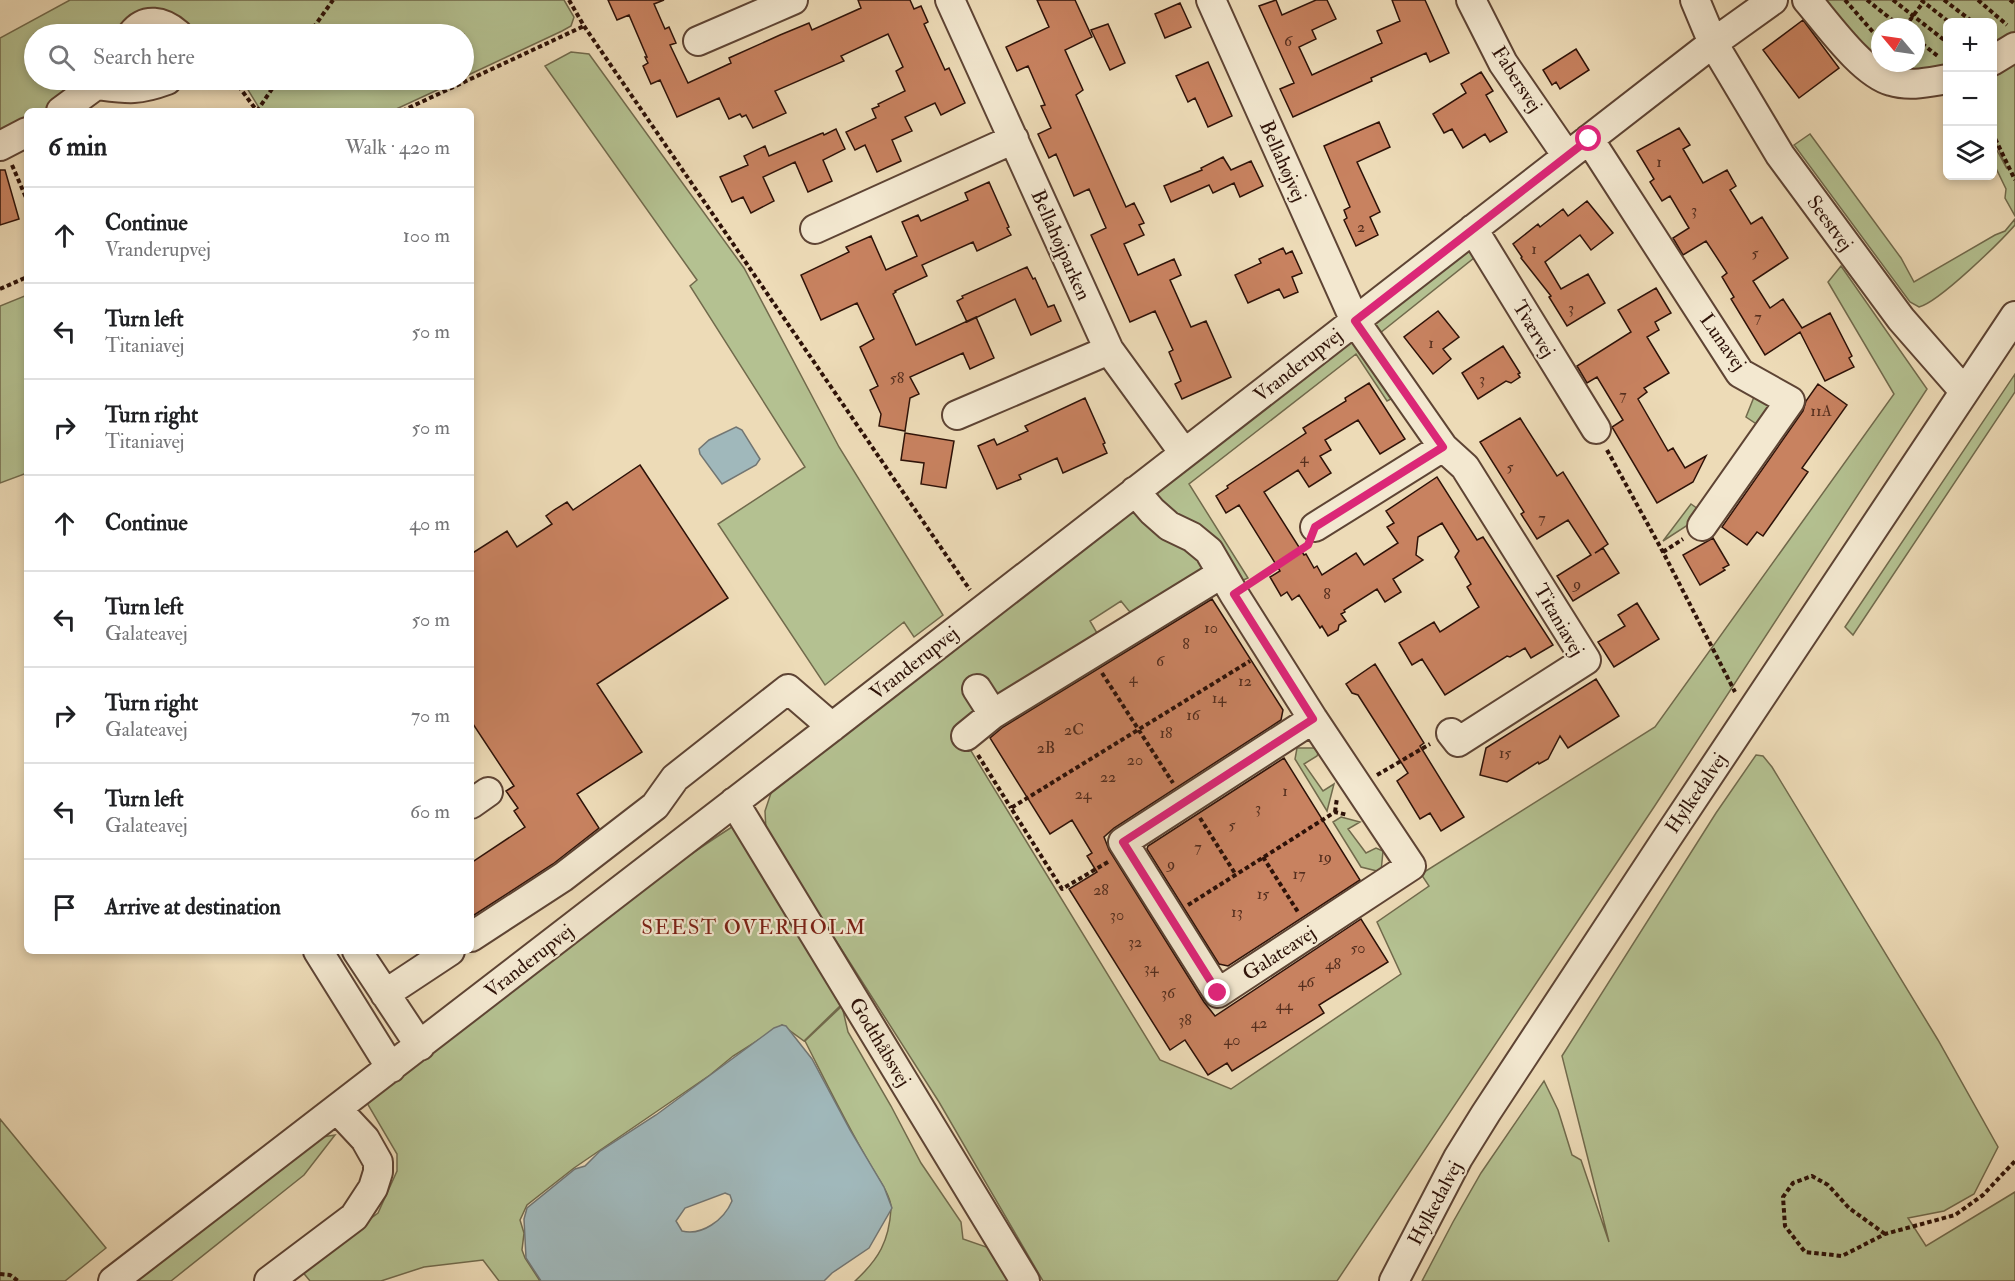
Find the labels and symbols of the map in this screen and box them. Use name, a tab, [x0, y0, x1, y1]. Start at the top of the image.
north arrow	[1871, 18, 1925, 72]
house number: 6	[1284, 31, 1293, 51]
street label: Fabersvej	[1486, 41, 1548, 117]
street label: Bellahøjvej	[1254, 117, 1312, 205]
route start	[1575, 125, 1601, 151]
house number: 1	[1656, 152, 1662, 172]
street label: Bellahøjparken	[1025, 186, 1096, 305]
street label: Seestvej	[1801, 190, 1859, 256]
house number: 3	[1691, 200, 1697, 220]
house number: 2	[1357, 217, 1365, 237]
house number: 1	[1531, 239, 1537, 259]
house number: 5	[1751, 243, 1759, 263]
street label: Tværvej	[1507, 296, 1561, 362]
house number: 3	[1568, 298, 1574, 318]
house number: 7	[1754, 307, 1762, 327]
street label: Lunavej	[1694, 308, 1752, 376]
street label: Vranderupvej	[1249, 323, 1348, 408]
house number: 1	[1428, 333, 1434, 353]
house number: 58	[890, 368, 905, 388]
house number: 3	[1479, 369, 1485, 389]
house number: 7	[1619, 385, 1627, 405]
house number: 11A	[1810, 401, 1832, 421]
house number: 4	[1300, 448, 1310, 468]
house number: 5	[1506, 457, 1514, 477]
house number: 7	[1538, 508, 1546, 528]
house number: 9	[1572, 574, 1581, 594]
street label: Titaniavej	[1528, 579, 1590, 661]
house number: 8	[1323, 584, 1331, 604]
house number: 10	[1204, 618, 1218, 638]
street label: Vranderupvej	[865, 621, 964, 706]
house number: 8	[1182, 634, 1190, 654]
house number: 6	[1156, 651, 1165, 671]
house number: 4	[1129, 668, 1139, 688]
house number: 12	[1238, 671, 1252, 691]
house number: 14	[1212, 688, 1228, 708]
house number: 16	[1186, 705, 1201, 725]
house number: 2C	[1064, 720, 1084, 740]
house number: 18	[1159, 723, 1173, 743]
house number: 2B	[1037, 738, 1055, 758]
house number: 15	[1499, 743, 1511, 763]
street label: Hylkedalvej	[1660, 748, 1732, 838]
house number: 20	[1127, 750, 1143, 770]
house number: 22	[1100, 767, 1116, 787]
house number: 1	[1282, 781, 1288, 801]
house number: 24	[1075, 784, 1093, 804]
house number: 3	[1255, 798, 1261, 818]
house number: 5	[1228, 815, 1236, 835]
house number: 7	[1194, 837, 1202, 857]
house number: 19	[1318, 847, 1332, 867]
house number: 9	[1166, 854, 1175, 874]
house number: 17	[1292, 864, 1306, 884]
house number: 28	[1093, 880, 1109, 900]
house number: 15	[1257, 884, 1269, 904]
house number: 13	[1231, 902, 1243, 922]
house number: 30	[1110, 905, 1124, 925]
district label: SEEST OVERHOLM	[641, 914, 867, 941]
street label: Vranderupvej	[480, 919, 579, 1004]
street label: Galateavej	[1238, 920, 1320, 986]
house number: 32	[1128, 932, 1142, 952]
house number: 50	[1350, 938, 1366, 958]
house number: 48	[1325, 954, 1342, 974]
house number: 34	[1144, 958, 1160, 978]
house number: 46	[1298, 972, 1315, 992]
route end	[1204, 979, 1230, 1005]
house number: 36	[1161, 983, 1176, 1003]
street label: Godthåbsvej	[844, 993, 916, 1091]
house number: 44	[1275, 995, 1294, 1015]
house number: 38	[1178, 1010, 1192, 1030]
house number: 42	[1251, 1013, 1267, 1033]
house number: 40	[1224, 1030, 1240, 1050]
street label: Hylkedalvej	[1402, 1156, 1468, 1250]

